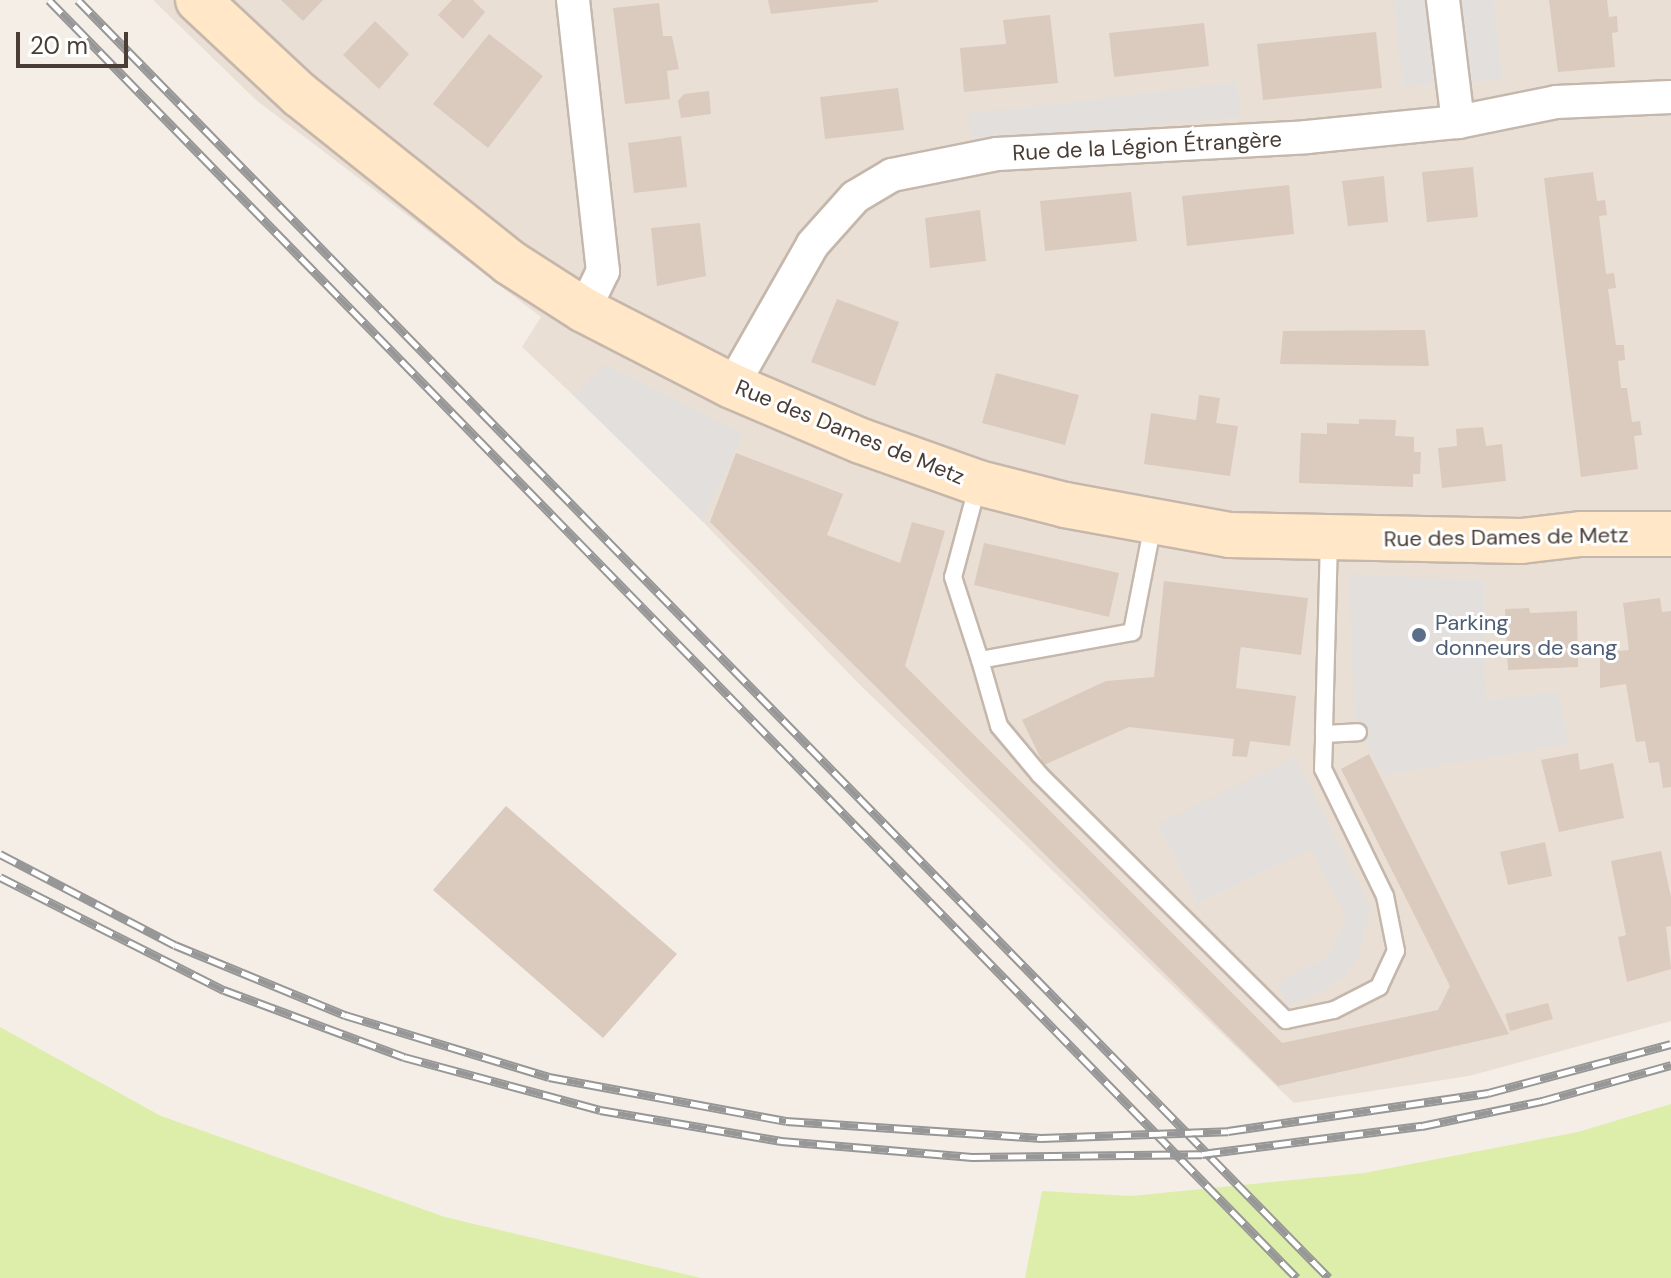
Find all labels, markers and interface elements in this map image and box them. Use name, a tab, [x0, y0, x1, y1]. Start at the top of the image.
scale bar	[20, 16, 132, 66]
text: 20 m	[30, 30, 88, 61]
street label: Rue de la Légion Étrangère	[1012, 126, 1282, 166]
street label: Rue des Dames de Metz	[732, 374, 968, 490]
street label: Rue des Dames de Metz	[1383, 522, 1629, 552]
place label: Parking donneurs de sang	[1435, 609, 1617, 660]
marker: Parking donneurs de sang	[1410, 626, 1428, 644]

